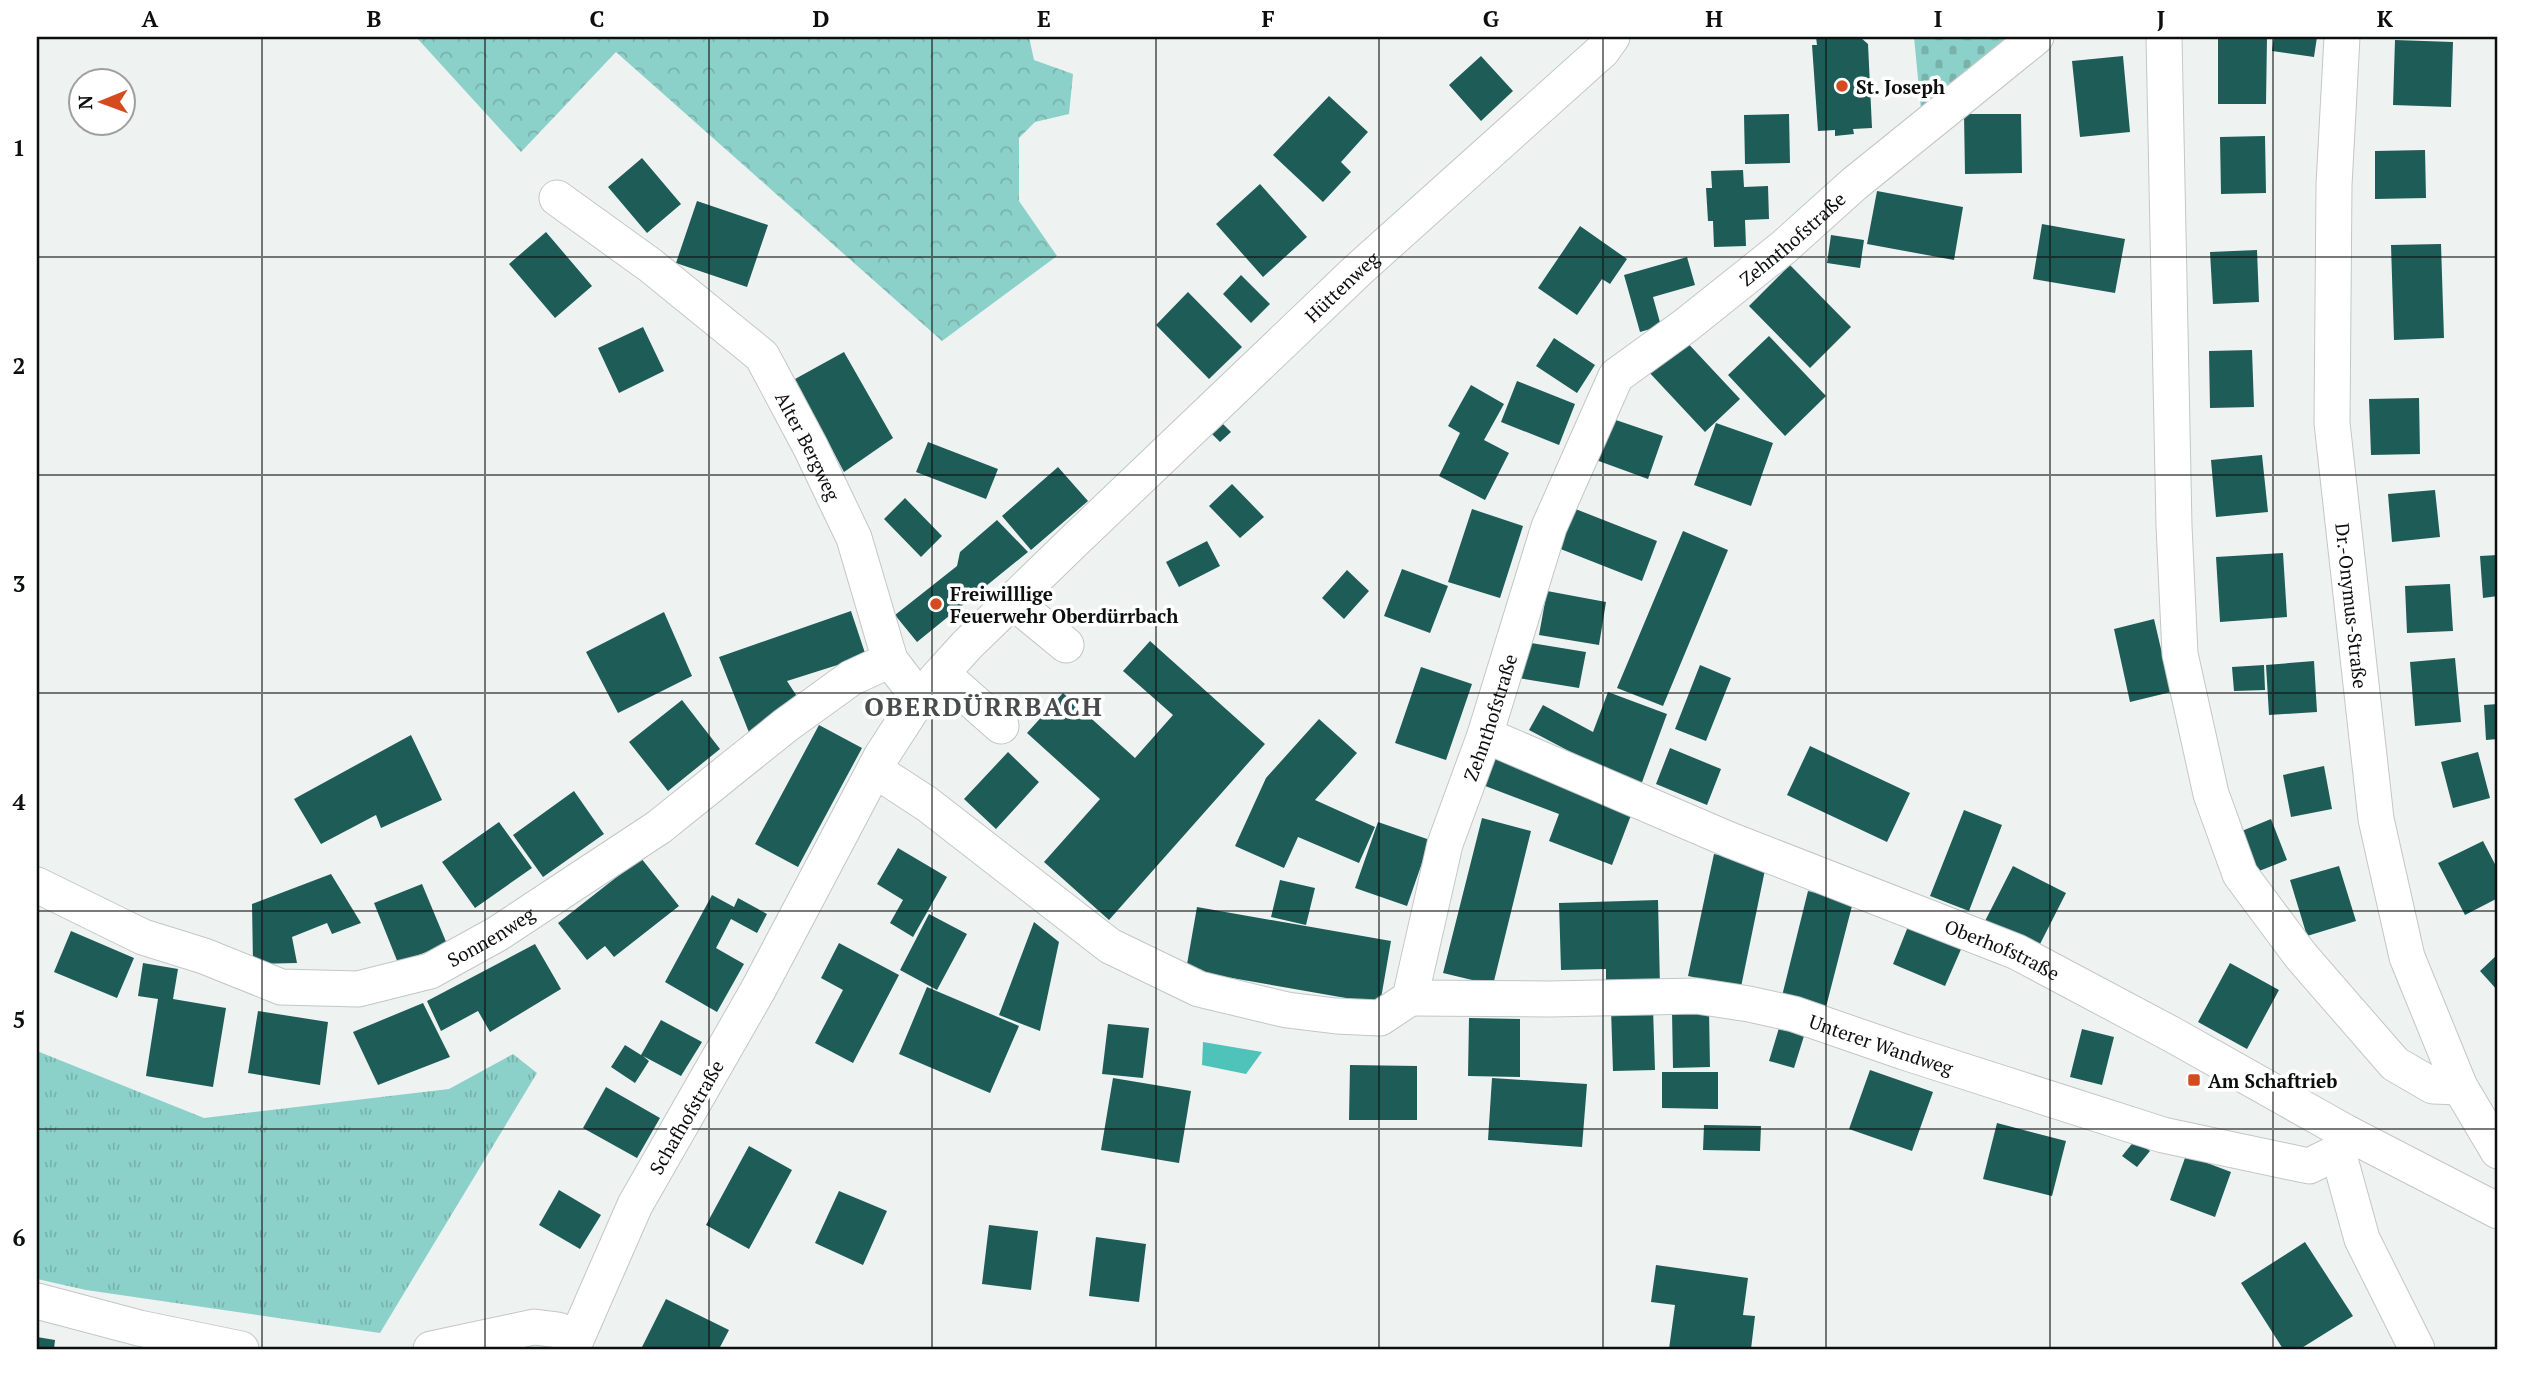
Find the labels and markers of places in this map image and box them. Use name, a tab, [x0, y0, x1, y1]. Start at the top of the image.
place label: St. Joseph	[1856, 74, 1945, 99]
marker: St. Joseph	[1834, 78, 1850, 94]
place label: Freiwilllige Feuerwehr Oberdürrbach	[950, 581, 1178, 628]
marker: Freiwilllige Feuerwehr Oberdürrbach	[928, 596, 944, 612]
place label: Am Schaftrieb	[2208, 1068, 2338, 1093]
marker: Am Schaftrieb	[2186, 1072, 2202, 1088]

